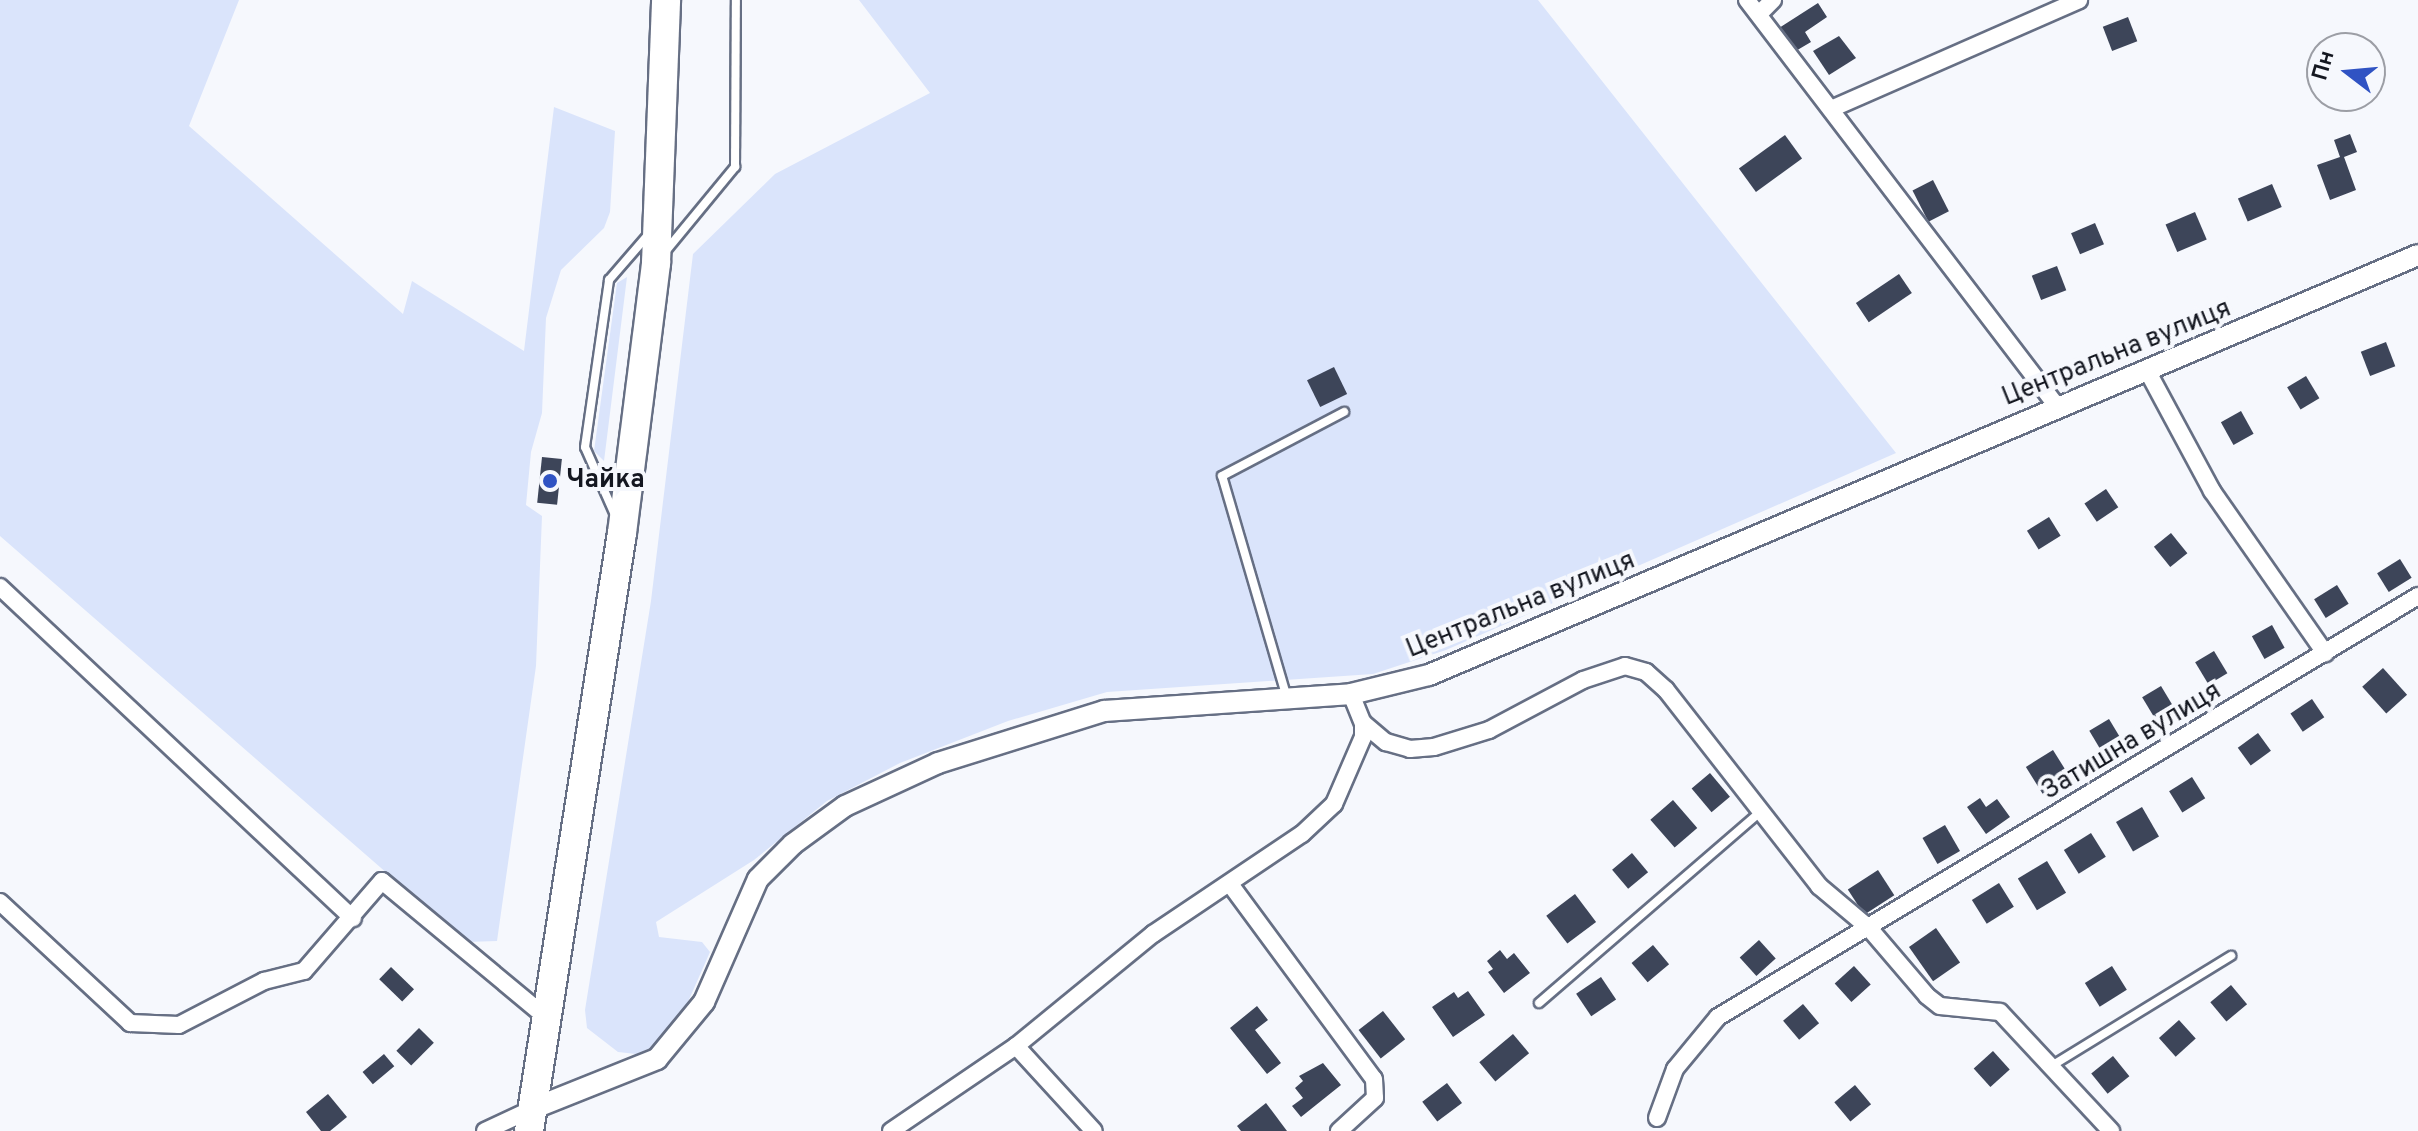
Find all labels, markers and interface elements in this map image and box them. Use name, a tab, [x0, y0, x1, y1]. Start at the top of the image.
north arrow	[2306, 32, 2386, 112]
text: Пн	[2307, 48, 2341, 84]
street label: Центральна вулиця	[1998, 294, 2236, 414]
place label: Чайка	[566, 465, 645, 497]
marker: Чайка	[541, 472, 559, 490]
street label: Центральна вулиця	[1402, 546, 1640, 666]
street label: Затишна вулиця	[2037, 676, 2227, 808]

